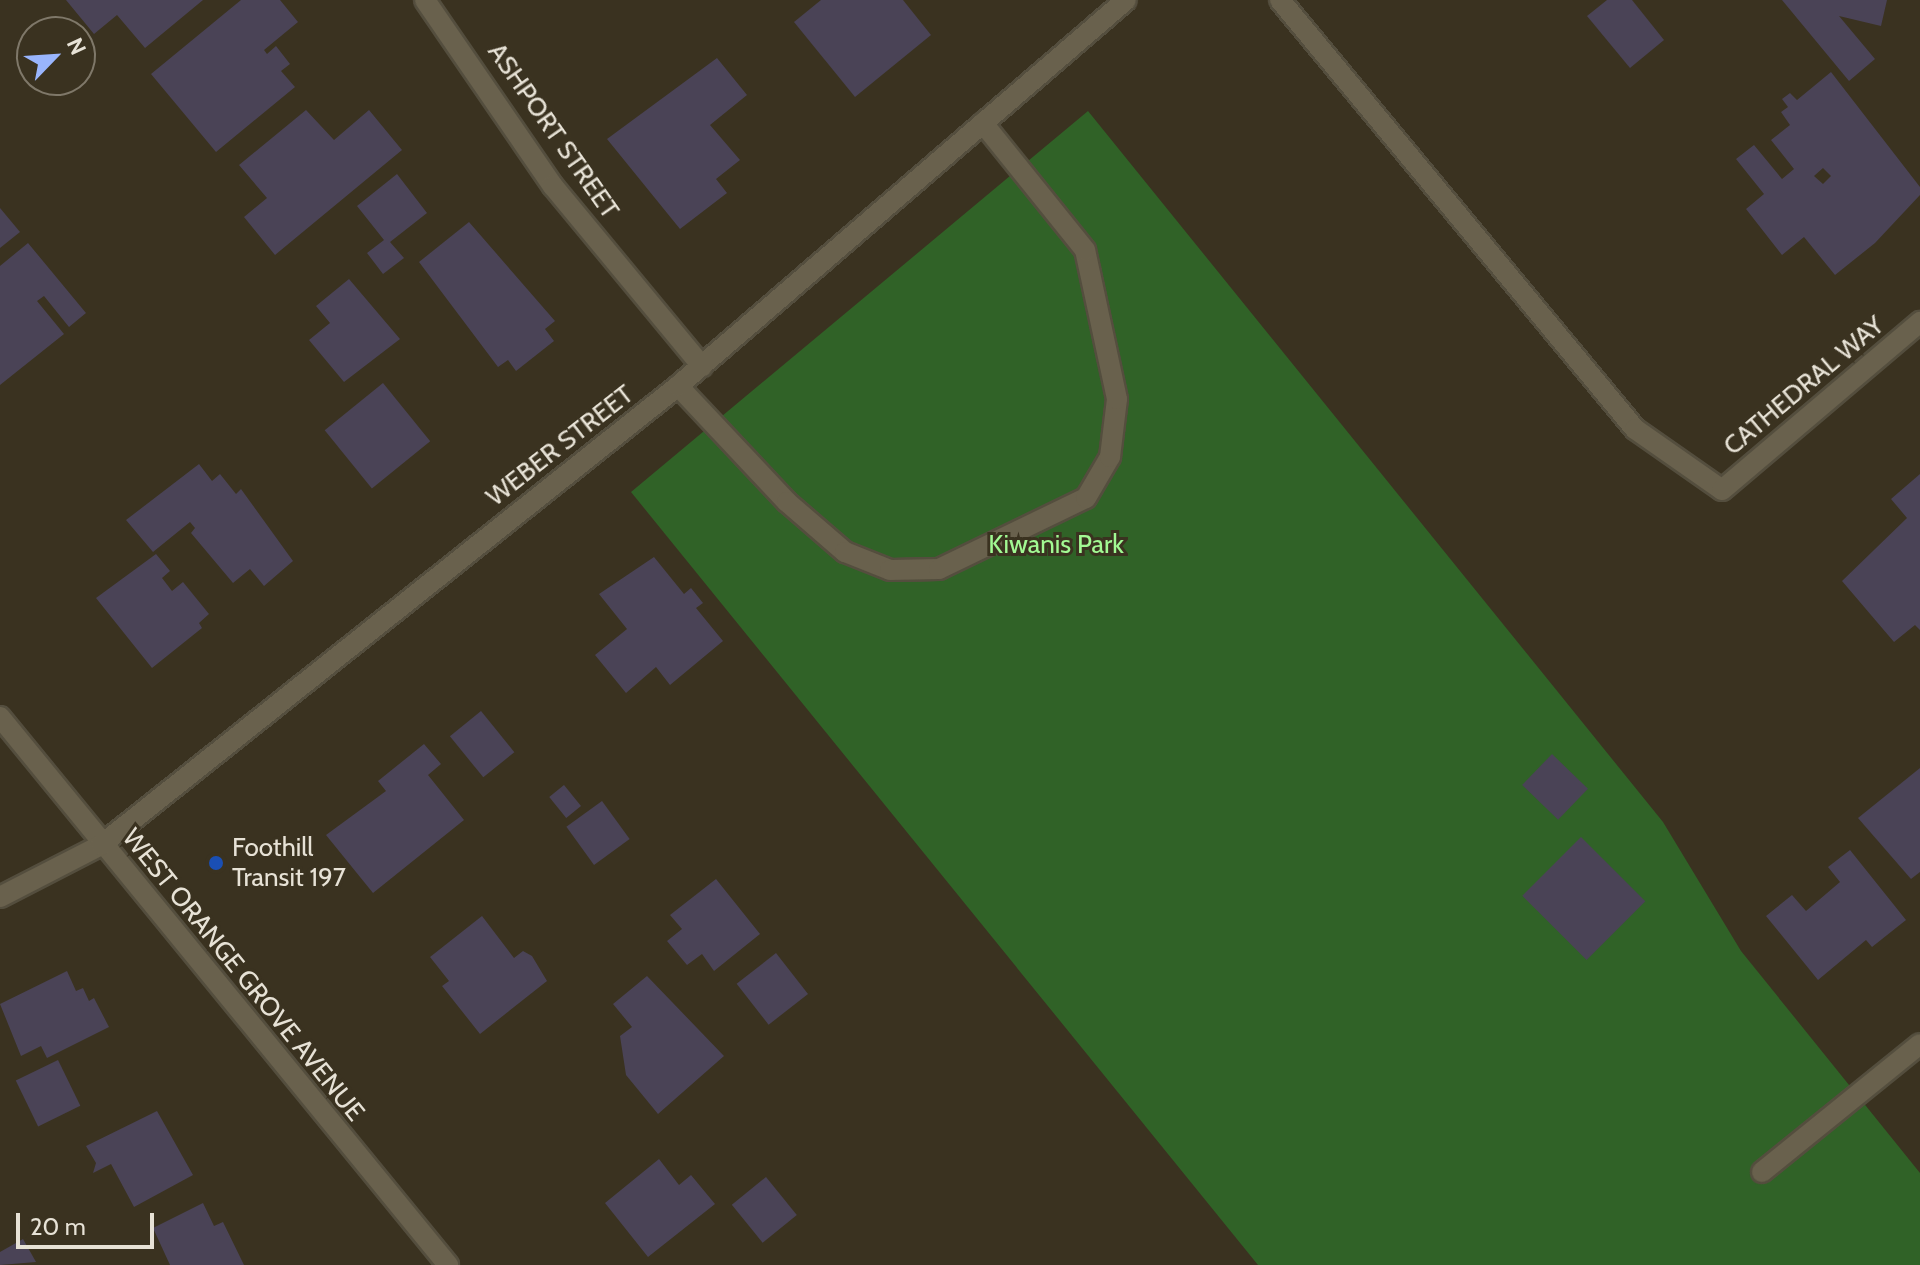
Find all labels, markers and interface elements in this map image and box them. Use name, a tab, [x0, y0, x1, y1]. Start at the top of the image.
north arrow	[16, 16, 96, 96]
text: N	[61, 34, 92, 59]
street label: ASHPORT STREET	[481, 37, 625, 225]
street label: CATHEDRAL WAY	[1718, 310, 1890, 462]
street label: WEBER STREET	[480, 379, 640, 513]
park label: Kiwanis Park	[988, 529, 1124, 561]
street label: WEST ORANGE GROVE AVENUE	[115, 823, 371, 1127]
place label: Foothill Transit 197	[232, 832, 346, 894]
marker: Foothill Transit 197	[207, 854, 225, 872]
scale bar	[20, 1197, 158, 1247]
text: 20 m	[30, 1212, 86, 1241]

